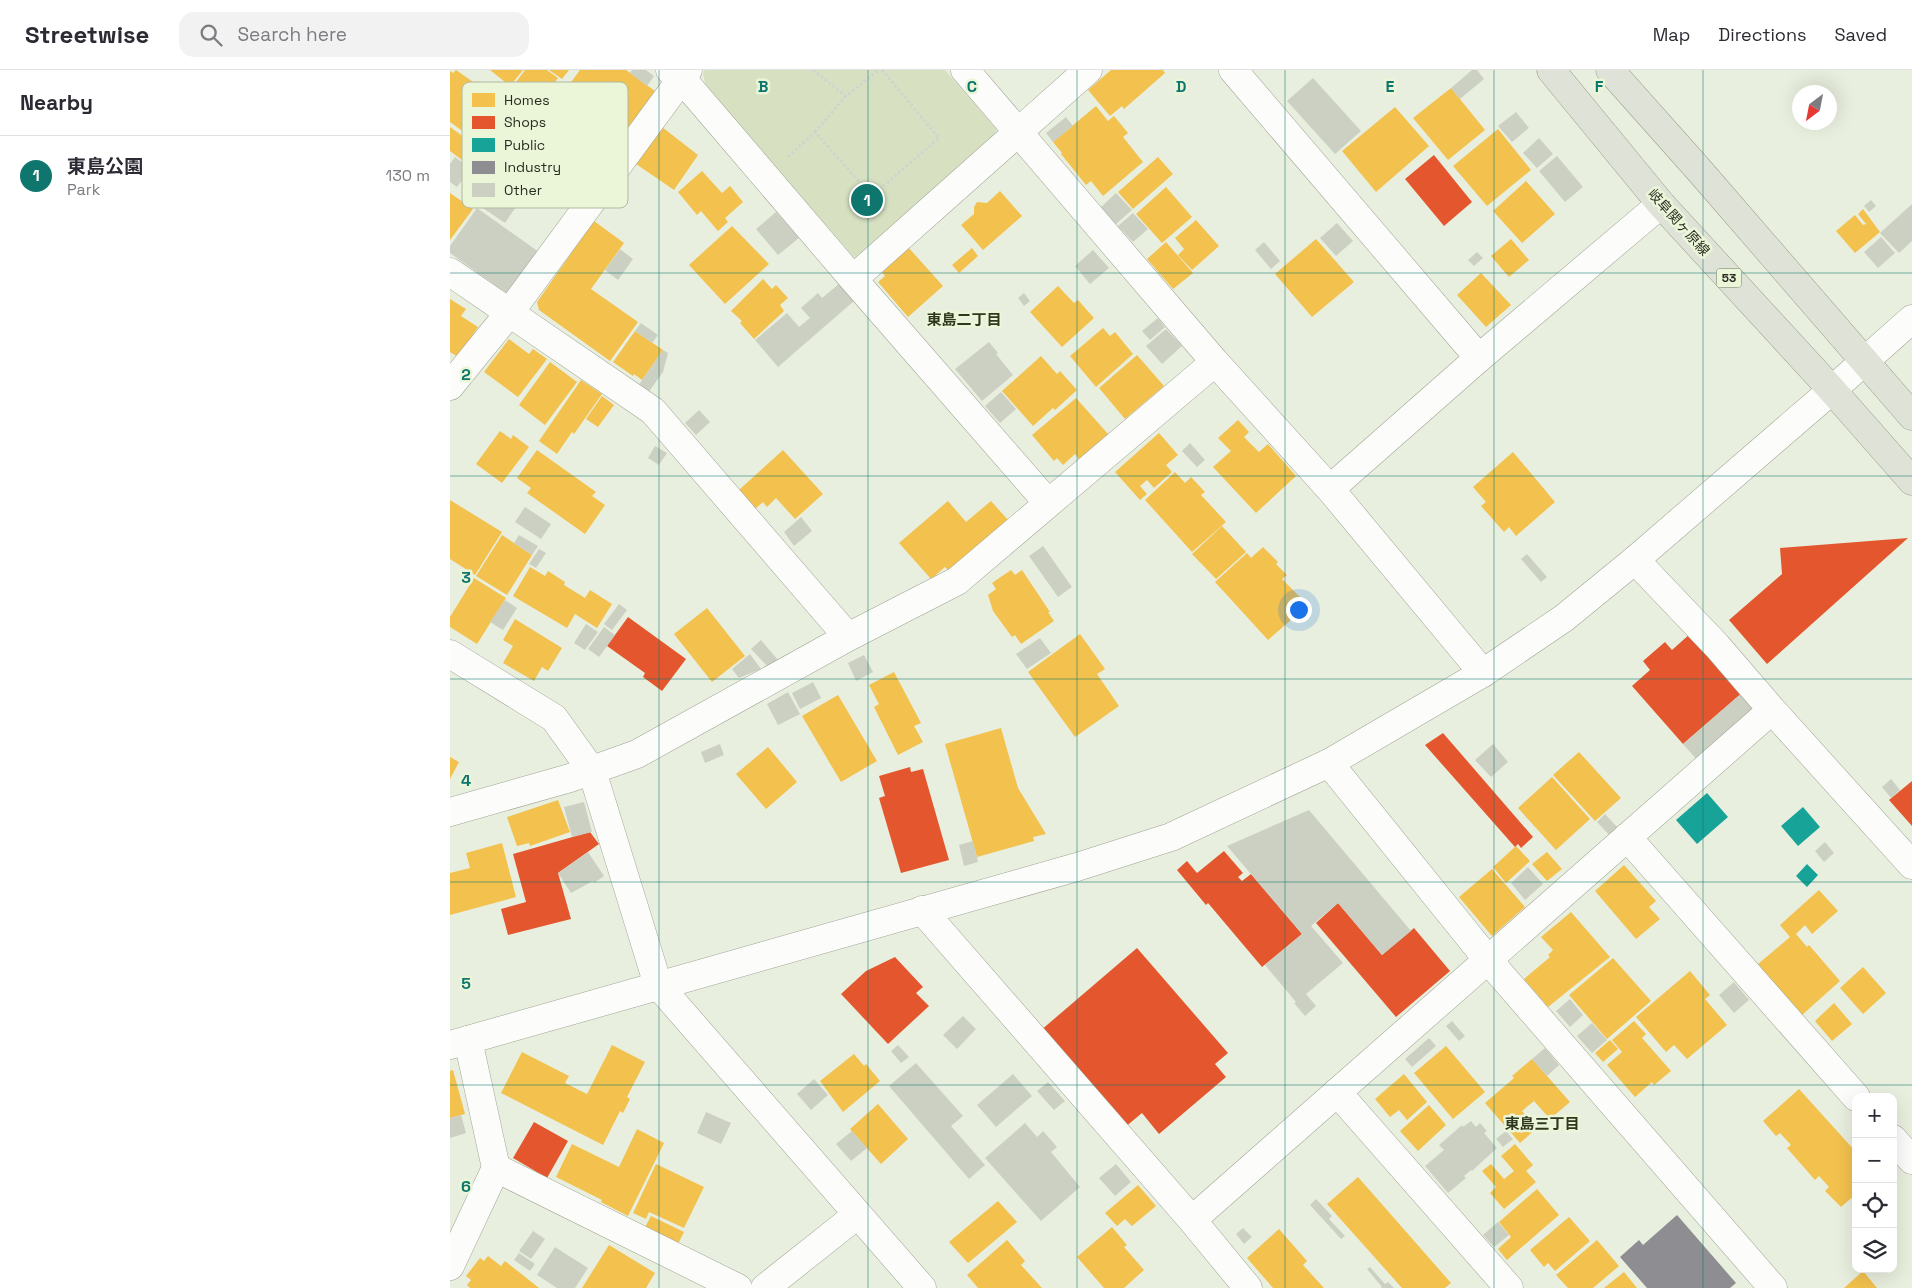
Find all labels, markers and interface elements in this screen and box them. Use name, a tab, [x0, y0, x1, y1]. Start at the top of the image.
search box	[179, 12, 529, 57]
text: Streetwise	[25, 19, 149, 50]
icon: search	[197, 21, 225, 49]
text: Search here	[237, 22, 347, 47]
text: Map	[1653, 23, 1690, 46]
text: Directions	[1718, 23, 1807, 46]
text: Saved	[1835, 23, 1887, 46]
text: B	[758, 76, 768, 97]
text: C	[967, 76, 977, 97]
text: D	[1176, 76, 1186, 97]
text: E	[1386, 76, 1395, 97]
text: F	[1595, 76, 1604, 97]
legend	[462, 82, 628, 208]
north arrow	[1792, 85, 1837, 130]
text: Nearby	[20, 89, 93, 116]
text: Homes	[504, 91, 550, 109]
text: Shops	[504, 113, 546, 131]
text: Public	[504, 136, 545, 154]
text: 東島公園	[67, 154, 143, 179]
text: Industry	[504, 158, 561, 176]
text: 1	[32, 165, 40, 186]
text: 130 m	[386, 165, 430, 186]
text: Park	[67, 179, 100, 200]
text: Other	[504, 181, 542, 199]
pin: 1	[851, 181, 883, 219]
street label: 岐阜関ヶ原線	[1644, 185, 1714, 259]
road number: 53	[1716, 268, 1742, 288]
district label: 東島二丁目	[926, 310, 1002, 329]
text: 2	[461, 364, 471, 385]
text: 3	[461, 567, 471, 588]
your location	[1286, 597, 1312, 623]
text: 4	[461, 770, 471, 791]
text: 5	[461, 973, 471, 994]
map controls	[1852, 1093, 1897, 1273]
button: +	[1852, 1093, 1897, 1138]
district label: 東島三丁目	[1504, 1114, 1580, 1133]
button: −	[1852, 1138, 1897, 1183]
text: 6	[461, 1176, 471, 1197]
button: locate	[1852, 1183, 1897, 1228]
button: layers	[1852, 1228, 1897, 1273]

